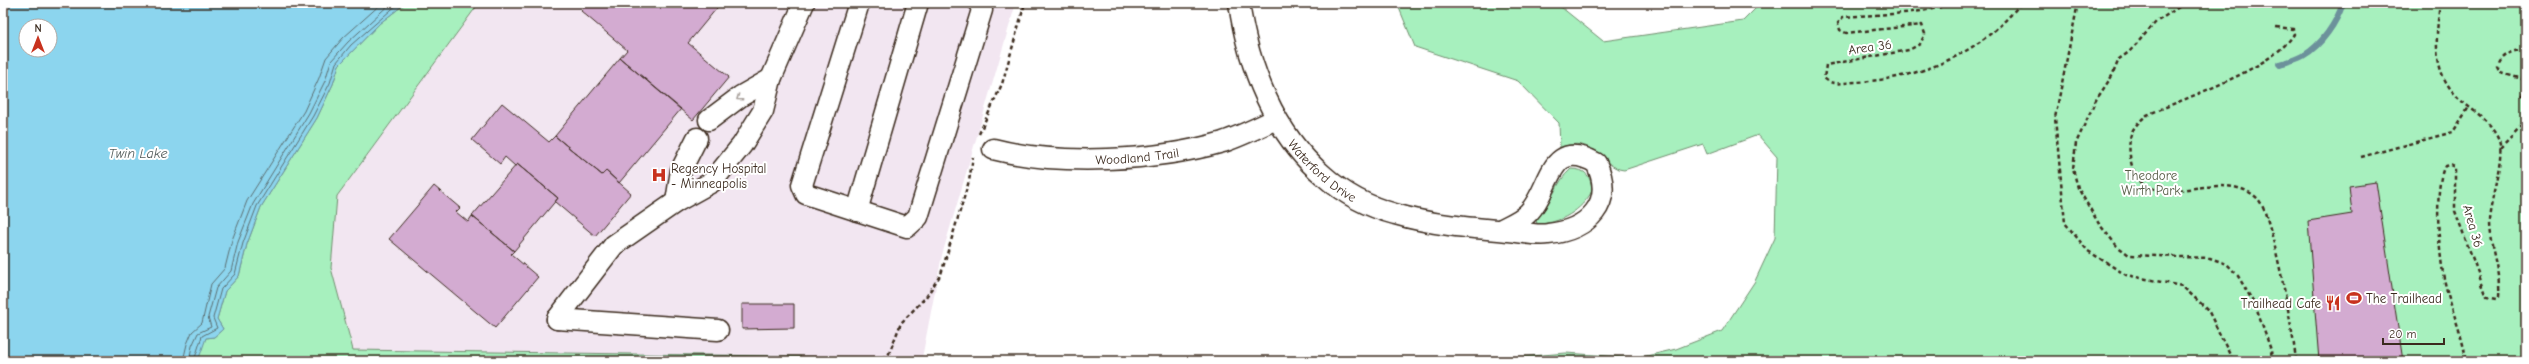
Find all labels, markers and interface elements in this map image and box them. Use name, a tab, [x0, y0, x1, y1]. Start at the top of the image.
north arrow	[18, 18, 58, 58]
text: N	[34, 22, 42, 35]
street label: Area 36	[1847, 37, 1893, 57]
one-way arrow	[736, 93, 743, 101]
street label: Waterford Drive	[1285, 136, 1359, 205]
street label: Woodland Trail	[1095, 144, 1180, 167]
water label: Twin Lake	[108, 145, 168, 162]
place label: Regency Hospital - Minneapolis	[671, 161, 766, 191]
hospital icon: Regency Hospital - Minneapolis	[650, 166, 668, 184]
park label: Theodore Wirth Park	[2121, 168, 2181, 198]
street label: Area 36	[2460, 203, 2486, 249]
sports icon: The Trailhead	[2345, 289, 2363, 307]
place label: The Trailhead	[2366, 291, 2442, 306]
restaurant icon: Trailhead Cafe	[2324, 294, 2342, 312]
place label: Trailhead Cafe	[2241, 296, 2321, 311]
scale bar	[2383, 320, 2444, 346]
text: 20 m	[2389, 327, 2417, 341]

